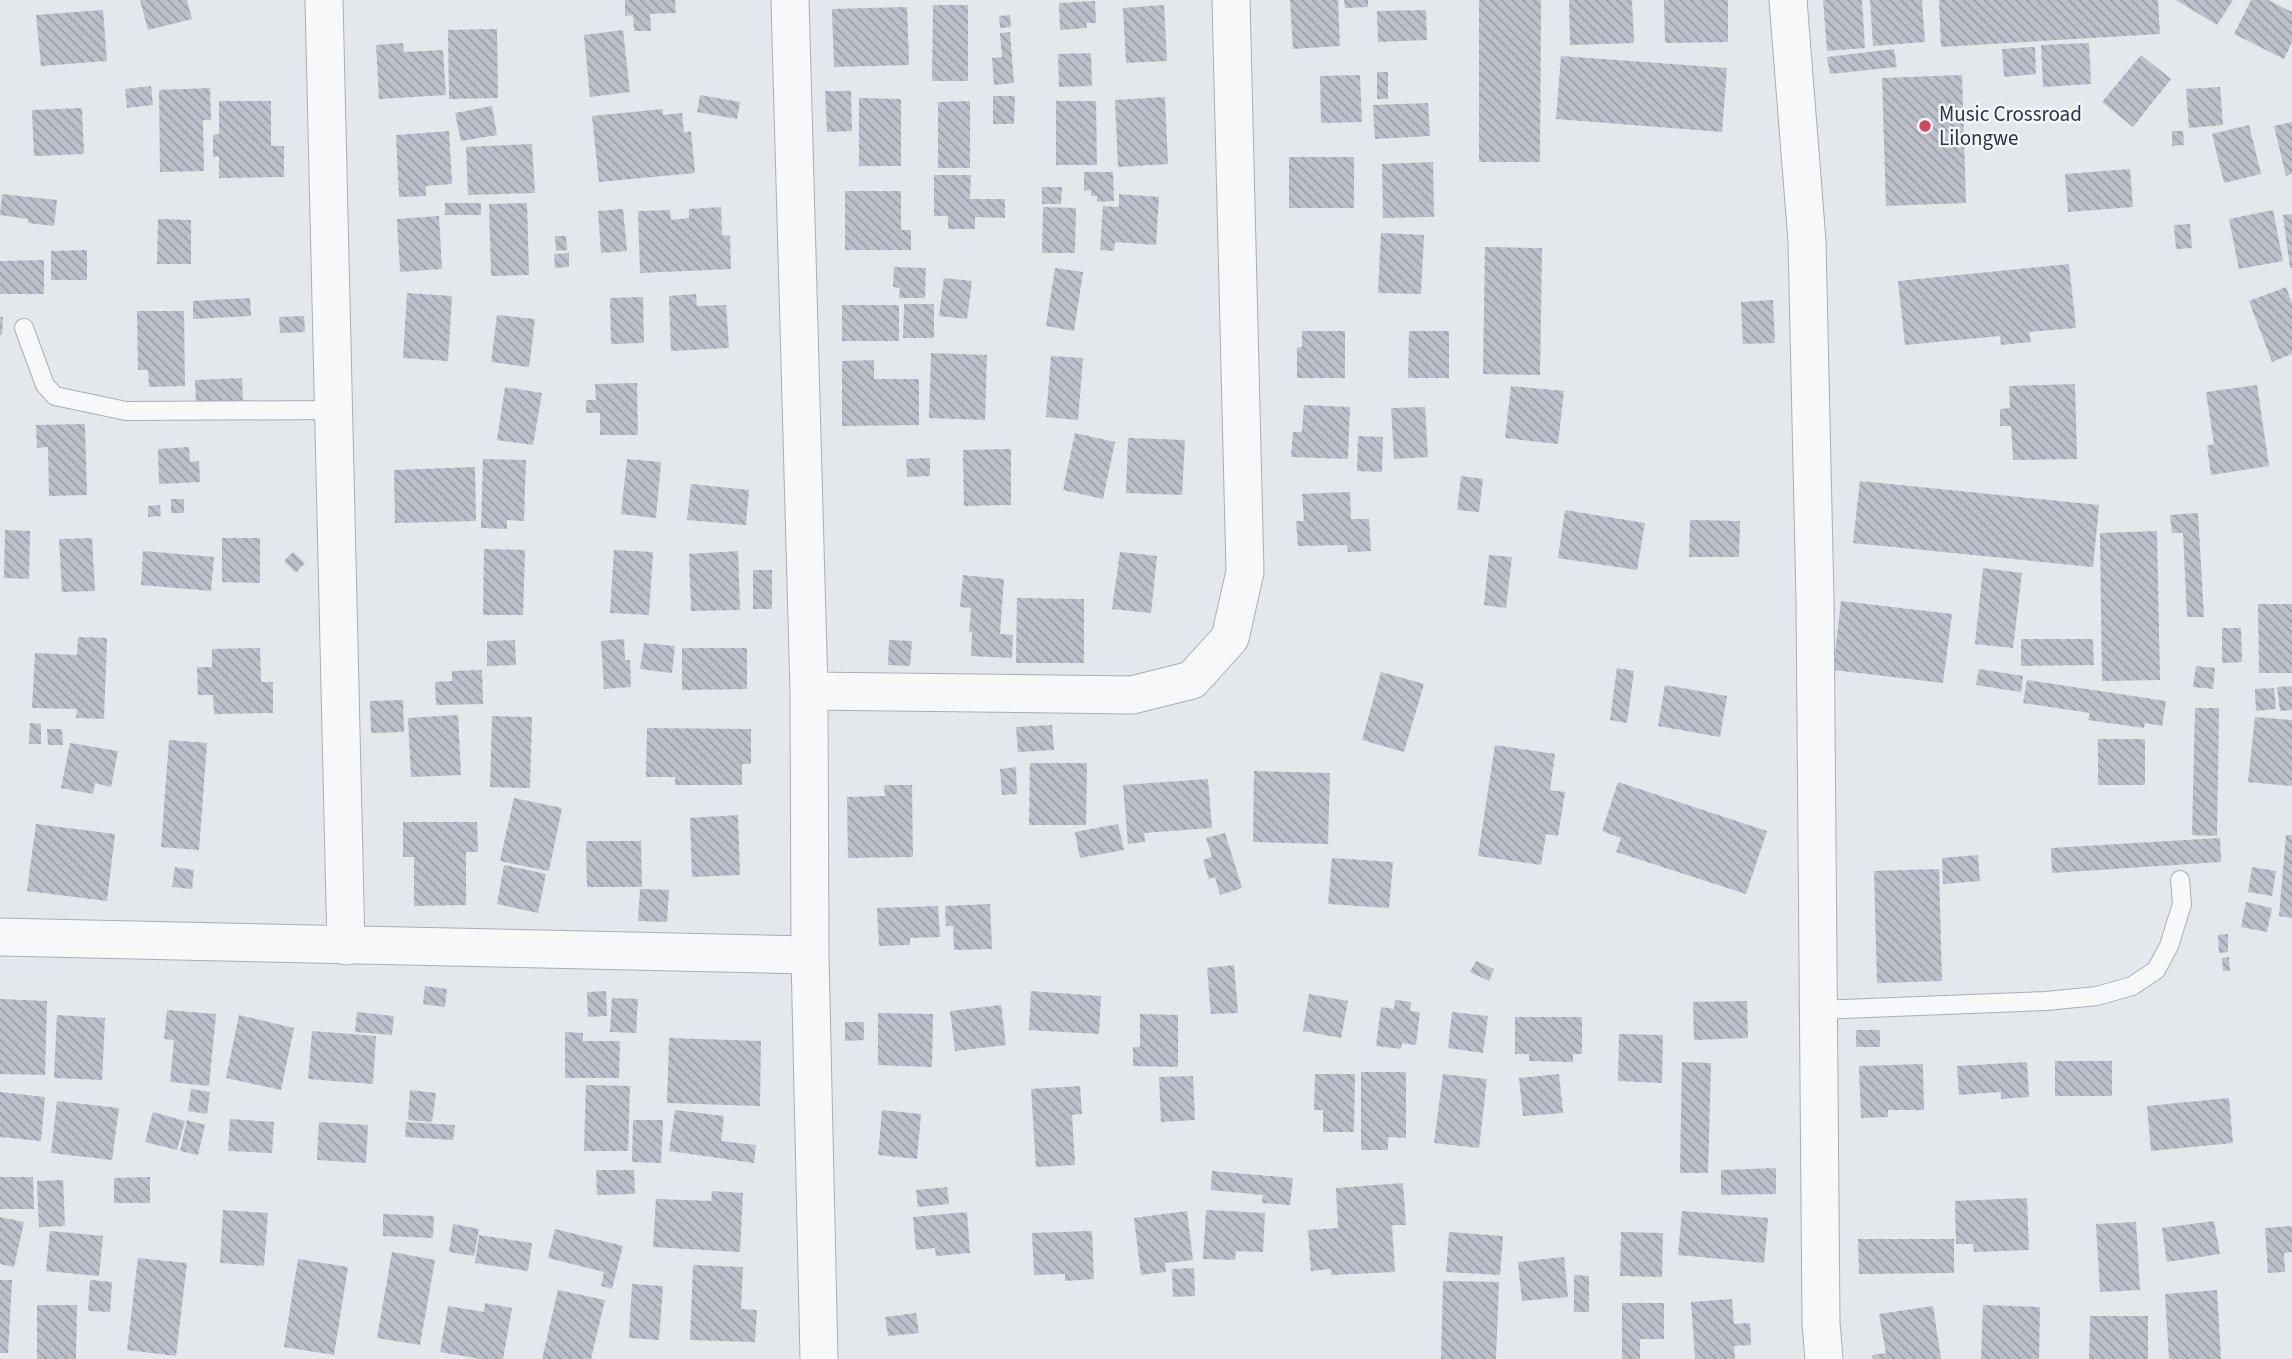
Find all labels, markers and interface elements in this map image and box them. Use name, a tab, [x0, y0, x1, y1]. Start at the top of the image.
place label: Music Crossroad Lilongwe	[1939, 99, 2082, 153]
marker: Music Crossroad Lilongwe	[1917, 118, 1933, 134]

